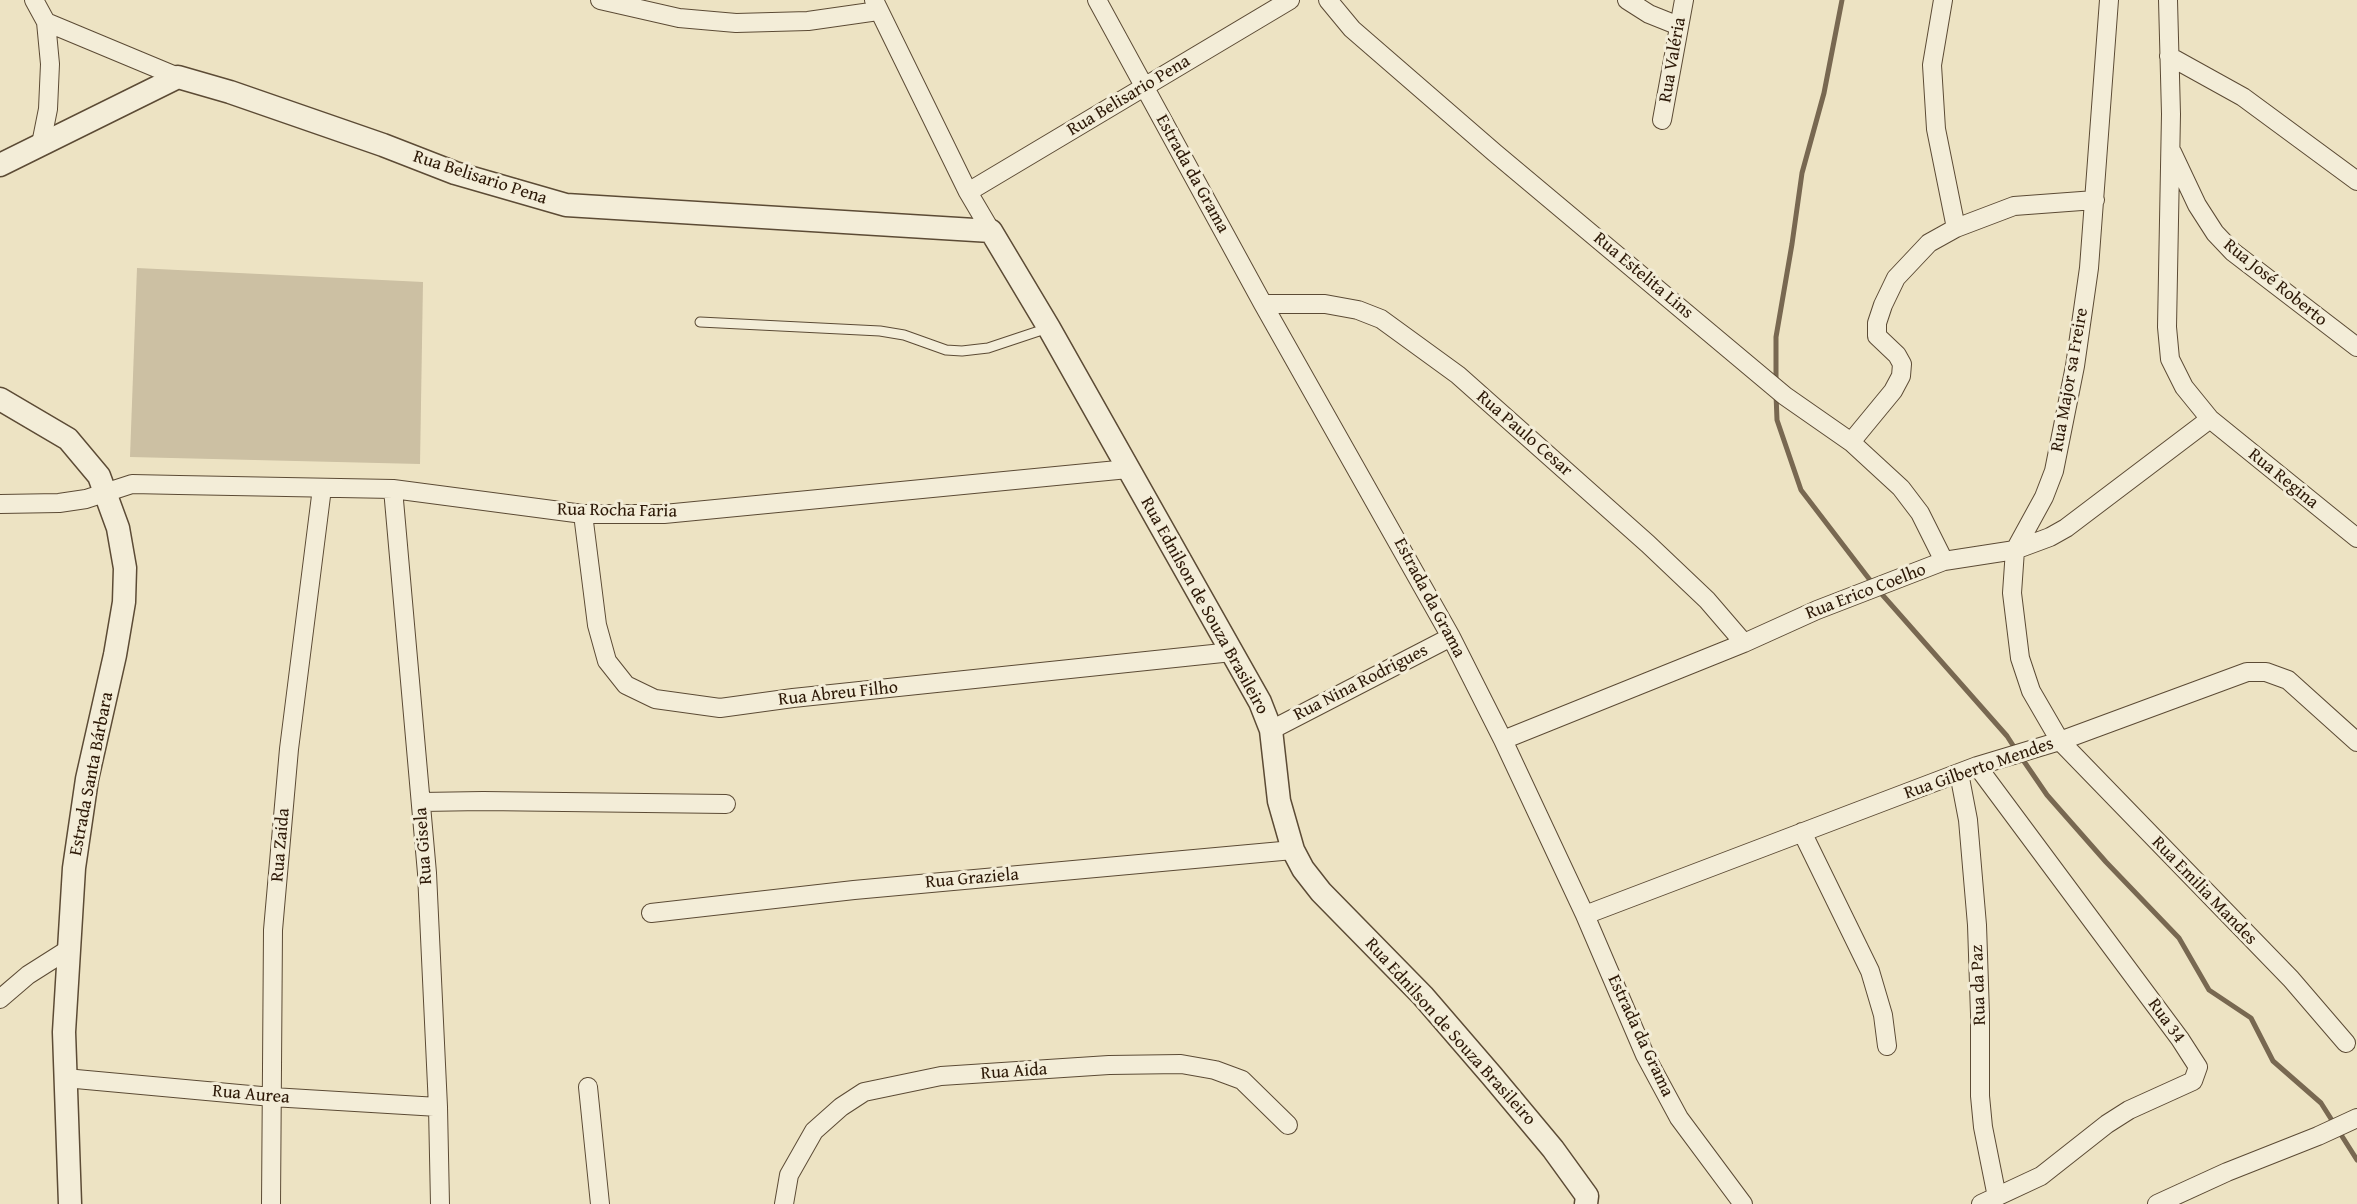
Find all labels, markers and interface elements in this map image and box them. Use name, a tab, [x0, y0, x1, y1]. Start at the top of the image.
street label: Rua Valéria	[1655, 16, 1691, 104]
street label: Rua Belisario Pena	[1064, 51, 1194, 141]
street label: Estrada da Grama	[1151, 111, 1233, 237]
street label: Rua Belisario Pena	[410, 146, 550, 210]
street label: Rua Estelita Lins	[1589, 228, 1697, 324]
street label: Rua José Roberto	[2219, 235, 2331, 331]
street label: Rua Major sa Freire	[2047, 306, 2093, 454]
street label: Rua Paulo Cesar	[1472, 386, 1576, 482]
street label: Rua Regina	[2244, 444, 2322, 514]
street label: Rua Ednilson de Souza Brasileiro	[1135, 494, 1273, 718]
street label: Rua Rocha Faria	[557, 499, 677, 523]
street label: Estrada da Grama	[1388, 535, 1470, 661]
street label: Rua Erico Coelho	[1803, 559, 1929, 625]
street label: Rua Nina Rodrigues	[1290, 640, 1432, 726]
street label: Rua Abreu Filho	[777, 677, 899, 711]
street label: Estrada Santa Bárbara	[66, 690, 118, 858]
street label: Rua Gilberto Mendes	[1902, 733, 2056, 805]
street label: Rua Zaida	[267, 807, 295, 883]
street label: Rua Gisela	[411, 807, 437, 885]
street label: Rua Emilia Mandes	[2147, 832, 2261, 950]
street label: Rua Graziela	[924, 864, 1020, 894]
street label: Rua Ednilson de Souza Brasileiro	[1360, 934, 1540, 1130]
street label: Rua da Paz	[1967, 944, 1991, 1026]
street label: Estrada da Grama	[1602, 972, 1678, 1100]
street label: Rua 34	[2143, 994, 2189, 1048]
street label: Rua Aida	[980, 1059, 1048, 1085]
street label: Rua Aurea	[212, 1081, 290, 1109]

